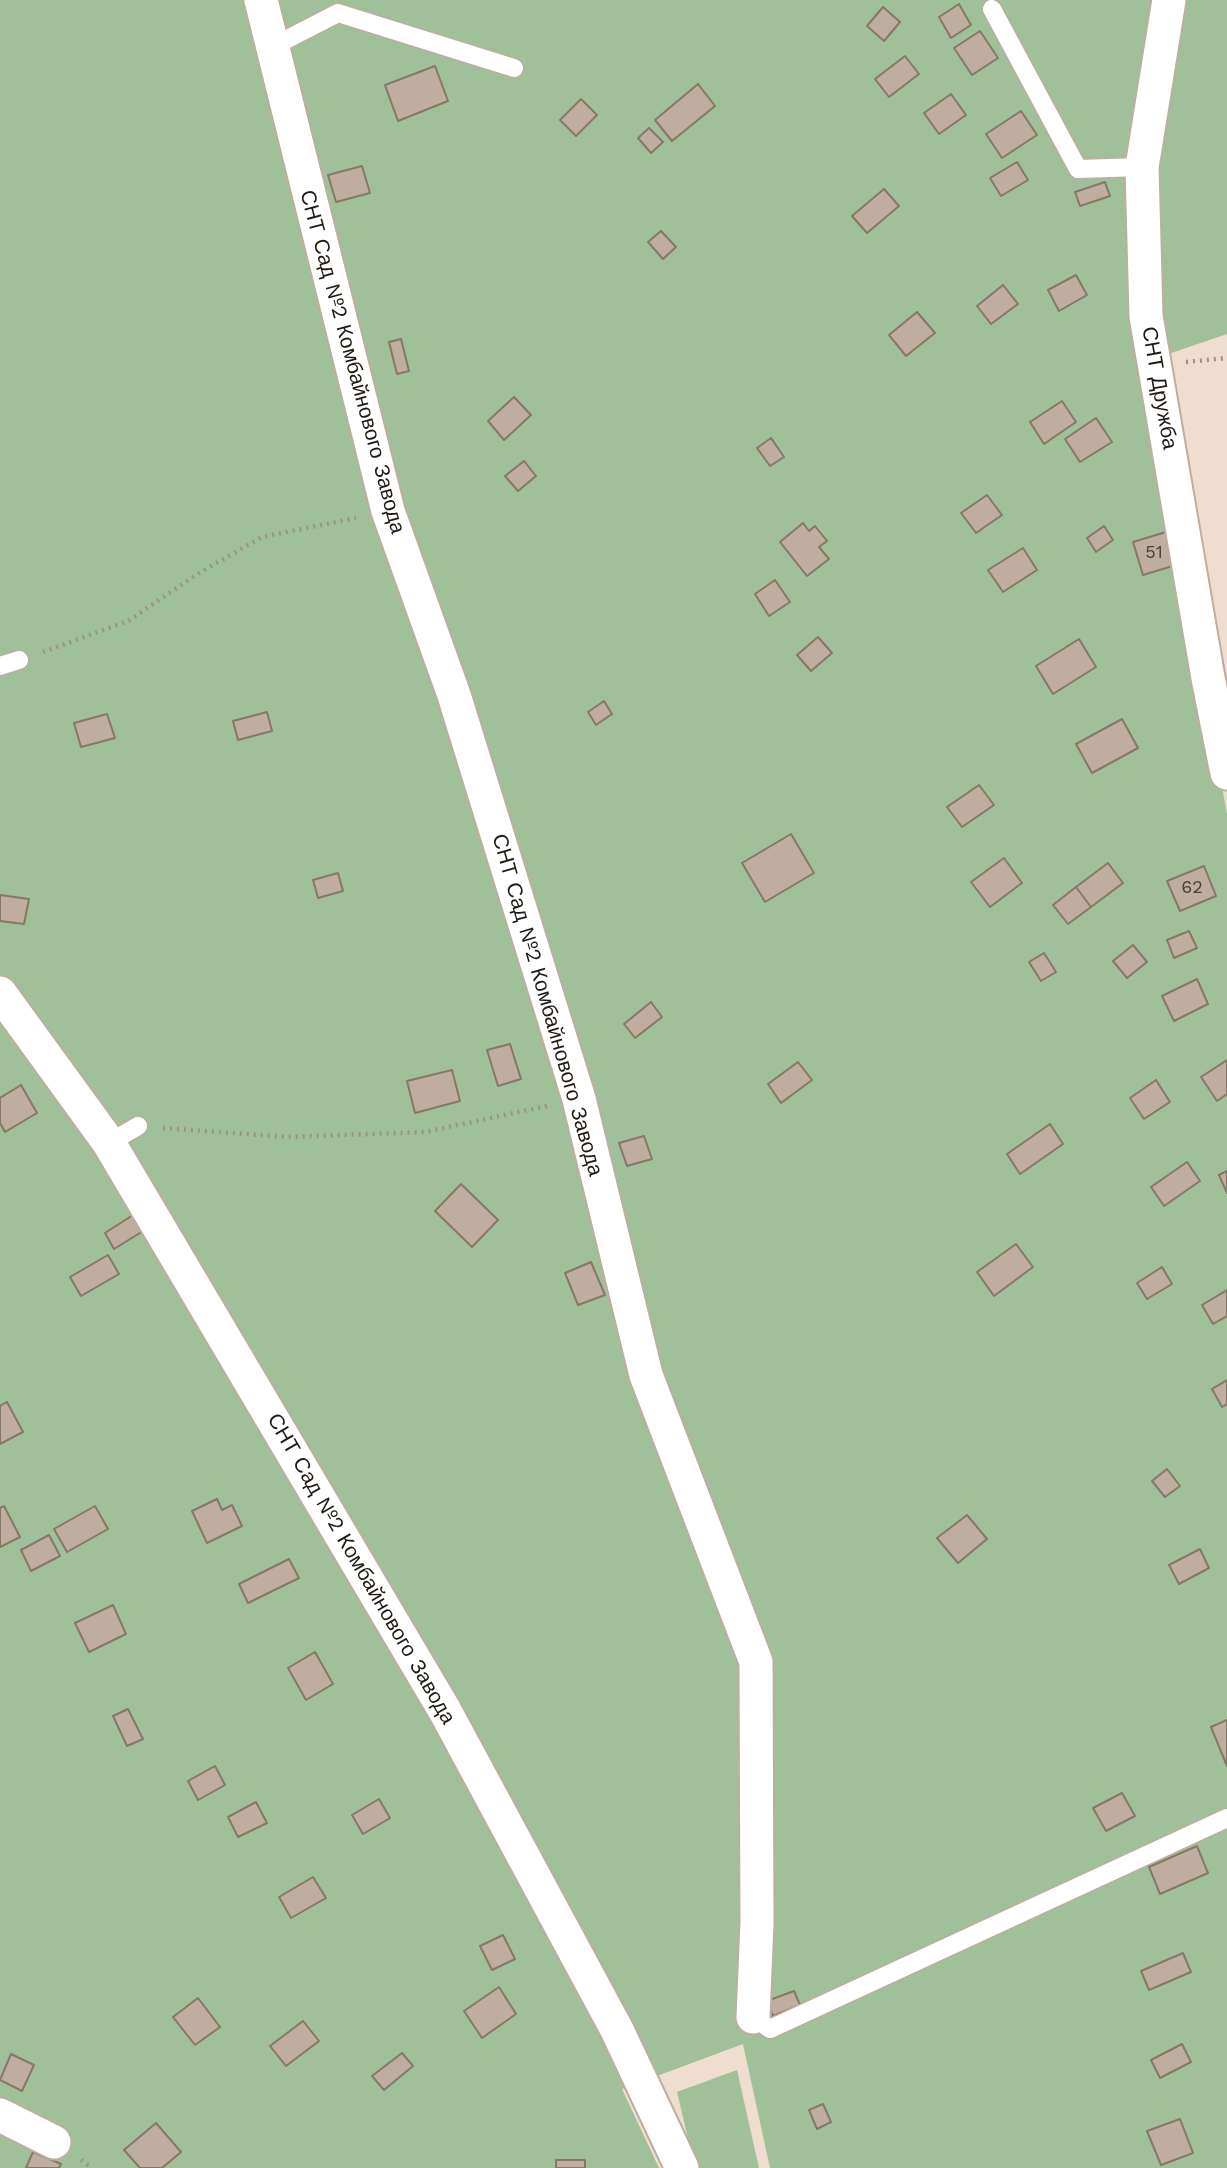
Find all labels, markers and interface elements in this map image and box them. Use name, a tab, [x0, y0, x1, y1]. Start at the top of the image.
street label: СНТ Сад №2 Комбайнового Завода	[294, 187, 410, 537]
street label: СНТ Дружба	[1136, 325, 1182, 451]
house number: 51	[1145, 542, 1163, 564]
street label: СНТ Сад №2 Комбайнового Завода	[486, 831, 608, 1179]
house number: 62	[1181, 877, 1203, 899]
street label: СНТ Сад №2 Комбайнового Завода	[261, 1409, 461, 1729]

